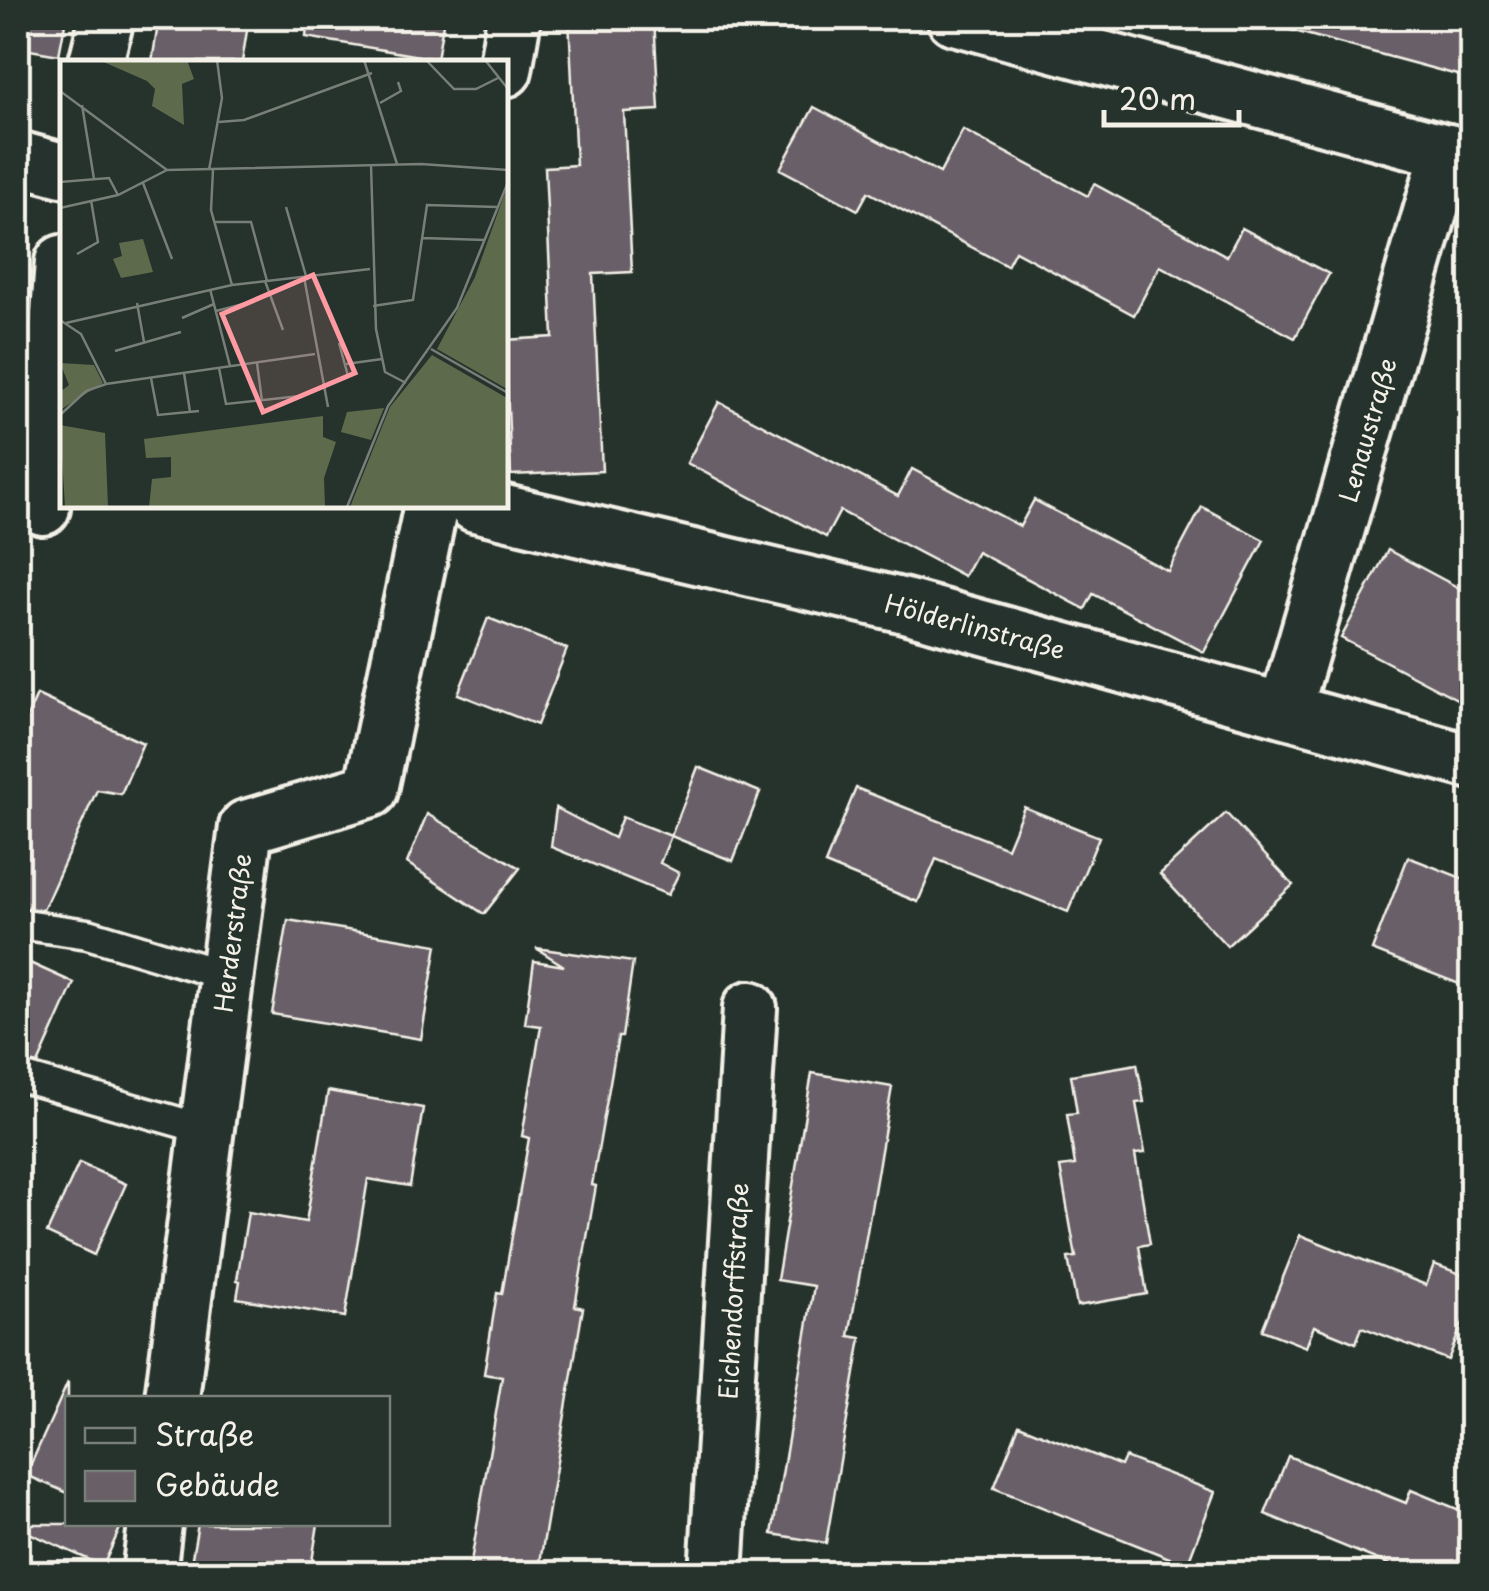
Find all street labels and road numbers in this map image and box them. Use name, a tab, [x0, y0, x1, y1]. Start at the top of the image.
street label: Lenaustraße	[1328, 353, 1406, 507]
street label: Hölderlinstraße	[881, 584, 1069, 668]
street label: Herderstraße	[203, 851, 261, 1015]
street label: Eichendorffstraße	[708, 1182, 758, 1400]

